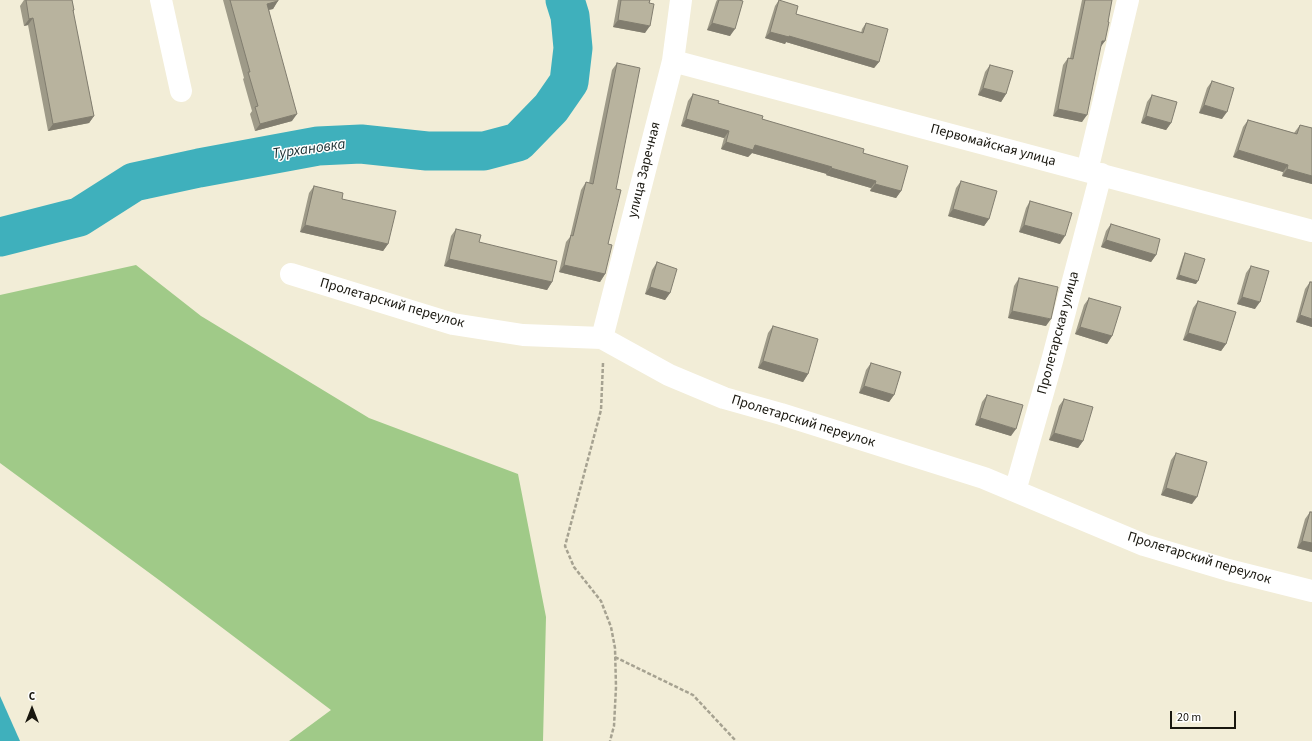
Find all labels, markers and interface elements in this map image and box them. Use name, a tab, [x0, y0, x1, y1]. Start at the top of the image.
street label: улица Заречная	[625, 120, 665, 220]
street label: Первомайская улица	[928, 121, 1058, 171]
water label: Турхановка	[271, 136, 347, 164]
street label: Пролетарская улица	[1035, 270, 1083, 396]
street label: Пролетарский переулок	[318, 275, 466, 333]
street label: Пролетарский переулок	[729, 392, 877, 452]
street label: Пролетарский переулок	[1125, 529, 1273, 589]
north arrow	[12, 689, 52, 729]
text: С	[29, 689, 35, 704]
scale bar	[1172, 703, 1238, 729]
text: 20 m	[1177, 709, 1201, 726]

